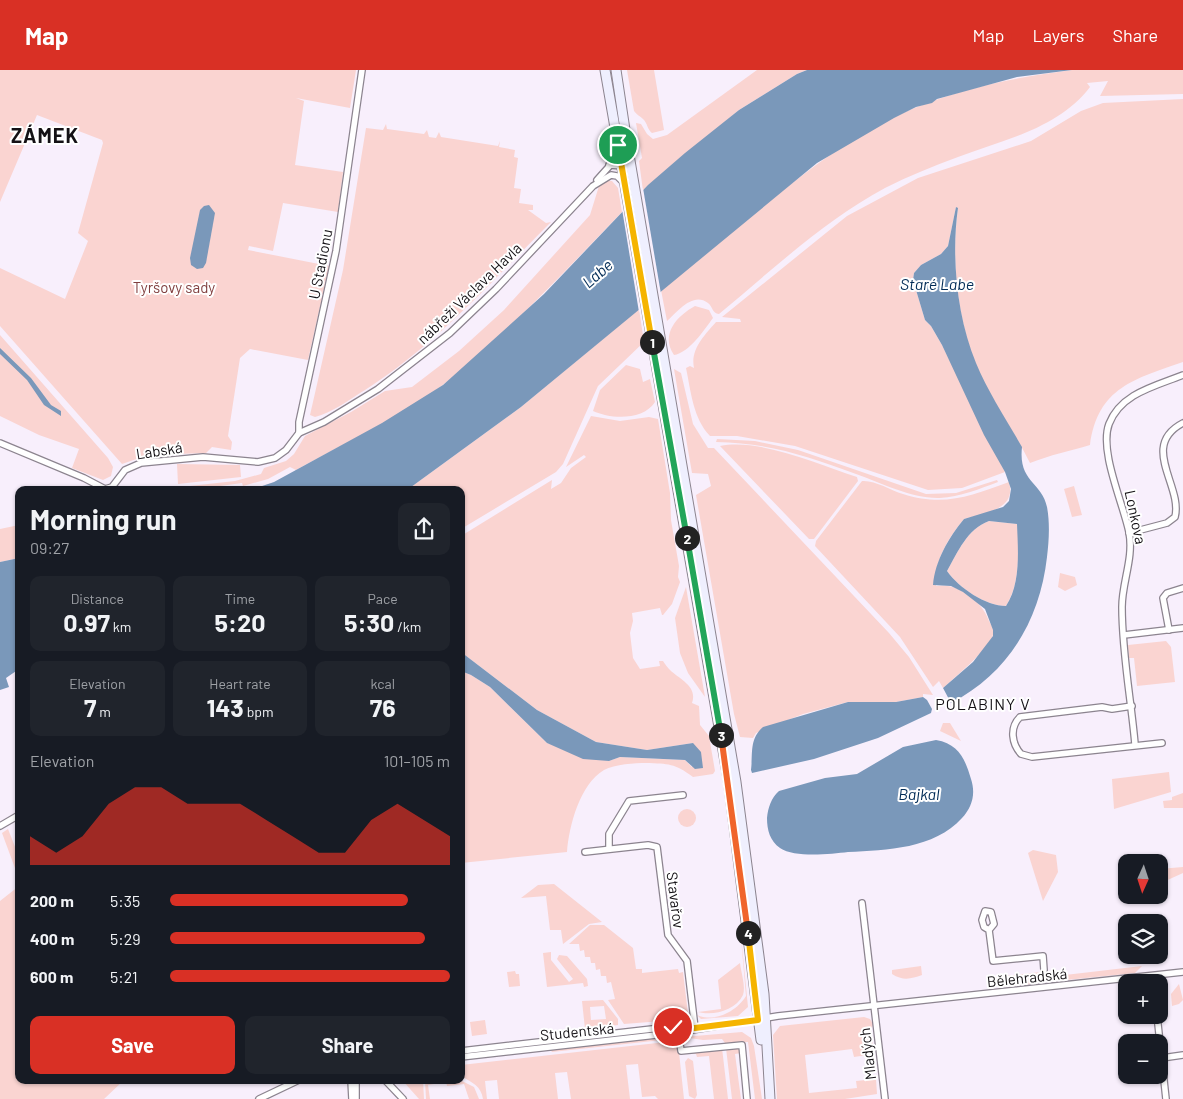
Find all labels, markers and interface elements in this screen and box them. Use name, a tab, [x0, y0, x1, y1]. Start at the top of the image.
text: Map	[25, 21, 68, 50]
text: Map	[972, 24, 1004, 46]
text: Layers	[1032, 24, 1085, 46]
text: Share	[1113, 24, 1158, 46]
district label: ZÁMEK	[11, 123, 79, 147]
pin	[597, 124, 639, 166]
icon: arrive	[604, 131, 632, 159]
street label: U Stadionu	[304, 227, 336, 301]
street label: nábřeží Václava Havla	[413, 239, 525, 347]
water label: Labe	[578, 255, 616, 291]
water label: Staré Labe	[900, 274, 974, 293]
park label: Tyršovy sady	[133, 278, 215, 296]
pin: 1	[640, 330, 664, 354]
text: 1	[650, 334, 655, 351]
street label: Labská	[135, 437, 183, 463]
street label: Lonkova	[1122, 488, 1150, 546]
text: Morning run	[30, 502, 177, 536]
button: share	[398, 503, 450, 555]
pin: 2	[674, 526, 700, 550]
text: 2	[684, 530, 691, 547]
text: 09:27	[30, 538, 69, 557]
text: Distance	[71, 590, 124, 607]
text: Time	[225, 590, 255, 607]
text: Pace	[368, 590, 398, 607]
text: 0.97	[63, 607, 110, 637]
text: 5:20	[215, 607, 265, 637]
text: 5:30	[344, 607, 394, 637]
text: km	[110, 618, 131, 635]
text: /km	[394, 618, 421, 635]
text: Elevation	[69, 675, 126, 692]
text: Heart rate	[209, 675, 271, 692]
text: kcal	[370, 675, 395, 692]
text: 7	[84, 692, 96, 722]
text: 143	[206, 692, 244, 722]
text: 76	[370, 692, 396, 722]
district label: POLABINY V	[935, 694, 1031, 713]
text: m	[96, 703, 111, 720]
text: bpm	[244, 703, 274, 720]
pin: 3	[708, 722, 734, 748]
text: 3	[718, 727, 725, 744]
text: Elevation	[30, 751, 94, 770]
text: 101–105 m	[384, 751, 450, 770]
water label: Bajkal	[898, 784, 940, 803]
north arrow	[1118, 854, 1168, 904]
map controls	[1118, 854, 1168, 1084]
street label: Stavařov	[664, 871, 688, 929]
text: 200 m	[30, 891, 74, 910]
text: 5:35	[110, 891, 140, 910]
button: layers	[1118, 914, 1168, 964]
pin: 4	[736, 920, 760, 946]
text: 4	[744, 925, 753, 942]
text: 400 m	[30, 929, 74, 948]
text: 5:29	[110, 929, 141, 948]
street label: Bělehradská	[986, 964, 1068, 990]
text: 600 m	[30, 967, 73, 986]
text: 5:21	[110, 967, 138, 986]
button: +	[1118, 974, 1168, 1024]
pin	[652, 1006, 694, 1048]
icon: check	[659, 1013, 687, 1041]
button: Save	[30, 1016, 235, 1074]
button: Share	[245, 1016, 450, 1074]
street label: Studentská	[539, 1018, 615, 1044]
street label: Mladých	[855, 1027, 879, 1081]
button: −	[1118, 1034, 1168, 1084]

